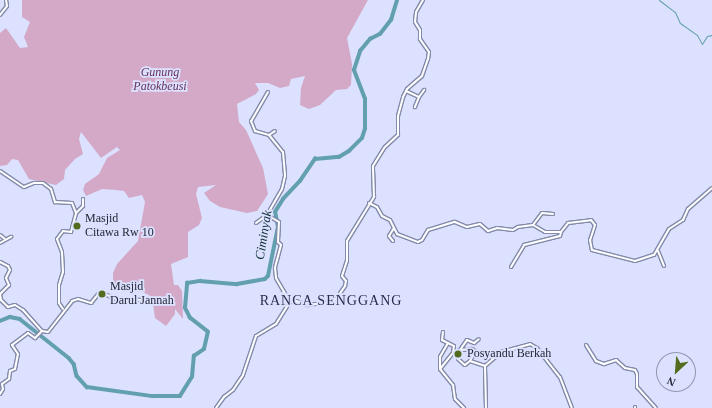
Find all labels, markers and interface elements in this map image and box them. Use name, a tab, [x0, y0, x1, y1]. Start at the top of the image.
park label: Gunung Patokbeusi	[133, 66, 187, 94]
water label: Ciminyak	[252, 209, 276, 261]
place label: Masjid Citawa Rw 10	[85, 212, 154, 240]
marker: Masjid Citawa Rw 10	[72, 221, 82, 231]
place label: Masjid Darul Jannah	[110, 280, 174, 308]
marker: Masjid Darul Jannah	[97, 289, 107, 299]
district label: RANCA SENGGANG	[259, 293, 403, 309]
place label: Posyandu Berkah	[467, 347, 551, 361]
marker: Posyandu Berkah	[452, 348, 464, 360]
north arrow	[656, 352, 696, 392]
text: N	[665, 375, 677, 389]

